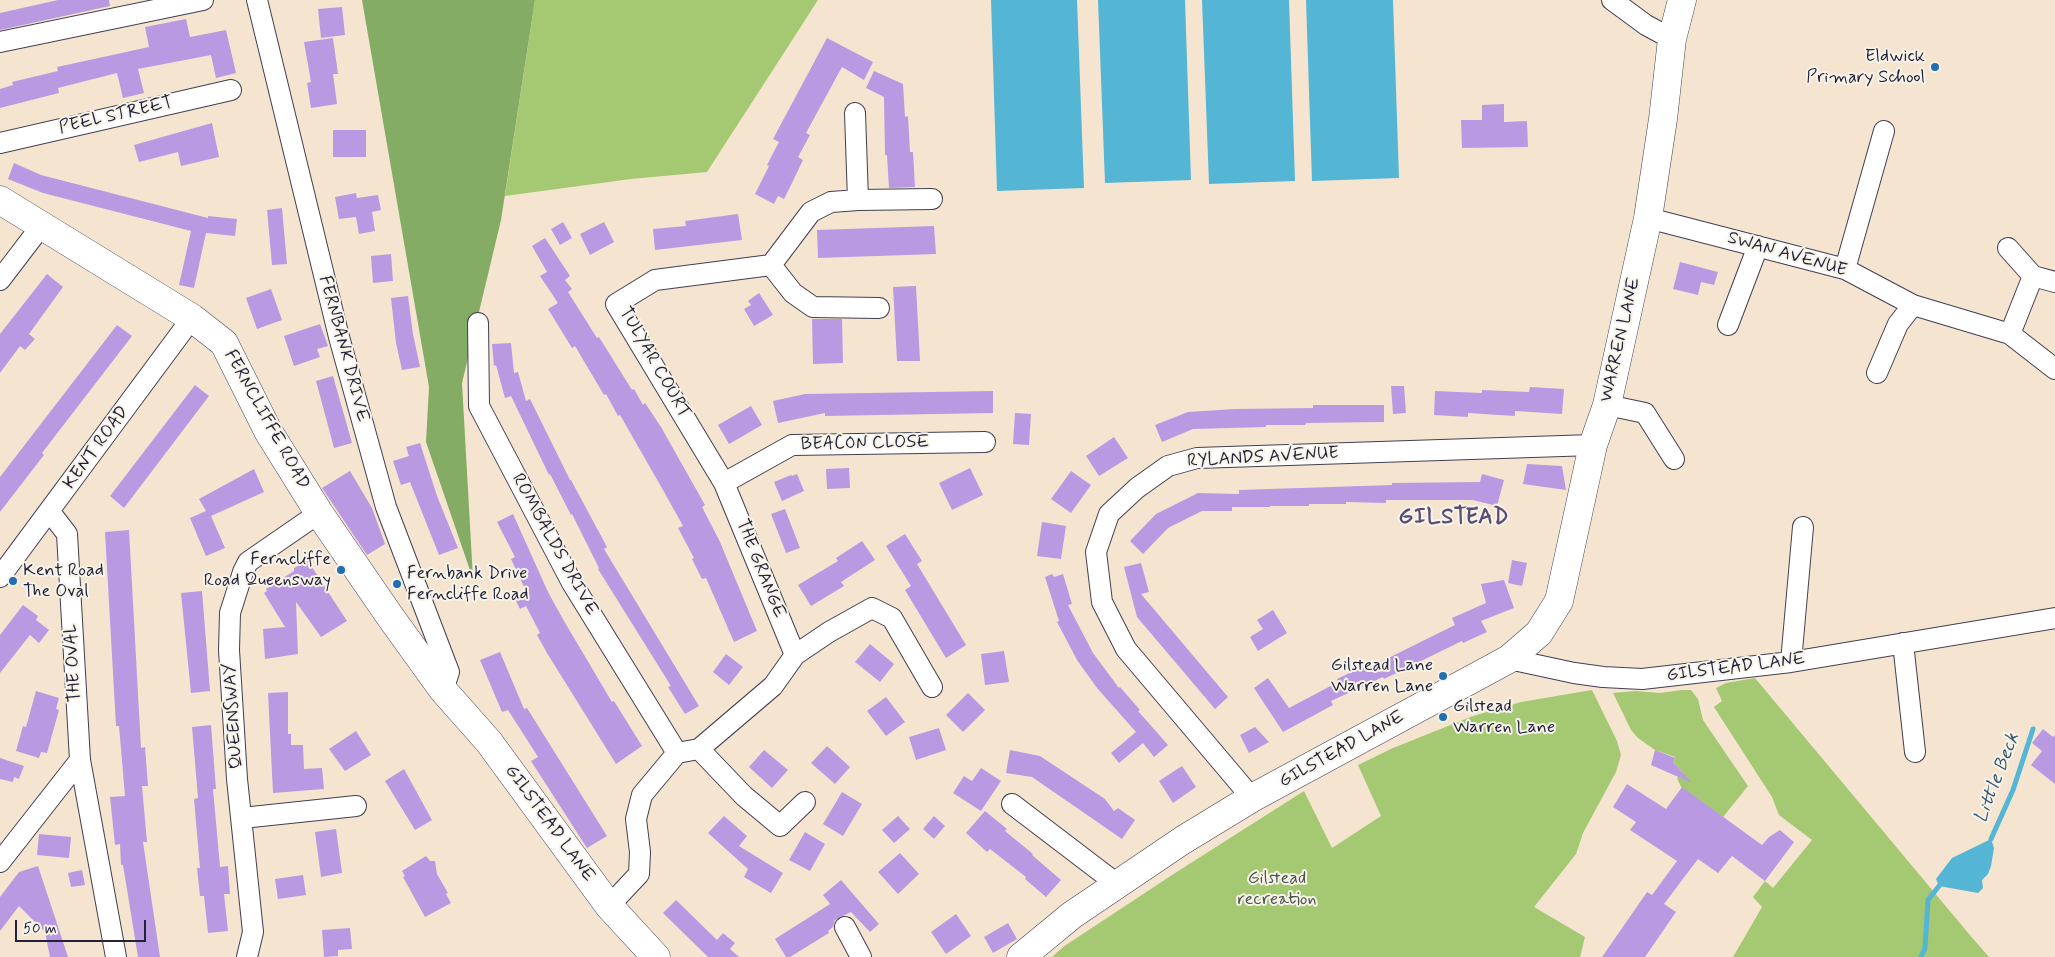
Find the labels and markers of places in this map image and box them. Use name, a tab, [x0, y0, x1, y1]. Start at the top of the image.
place label: Eldwick Primary School	[1806, 46, 1925, 88]
marker: Eldwick Primary School	[1929, 61, 1941, 73]
place label: Ferncliffe Road Queensway	[204, 549, 331, 592]
place label: Kent Road The Oval	[23, 560, 104, 602]
place label: Fernbank Drive Ferncliffe Road	[407, 563, 529, 606]
marker: Ferncliffe Road Queensway	[335, 564, 347, 576]
marker: Kent Road The Oval	[7, 575, 19, 587]
marker: Fernbank Drive Ferncliffe Road	[391, 578, 403, 590]
place label: Gilstead Lane Warren Lane	[1331, 655, 1433, 698]
marker: Gilstead Lane Warren Lane	[1437, 670, 1449, 682]
place label: Gilstead Warren Lane	[1453, 696, 1555, 739]
marker: Gilstead Warren Lane	[1437, 711, 1449, 723]

